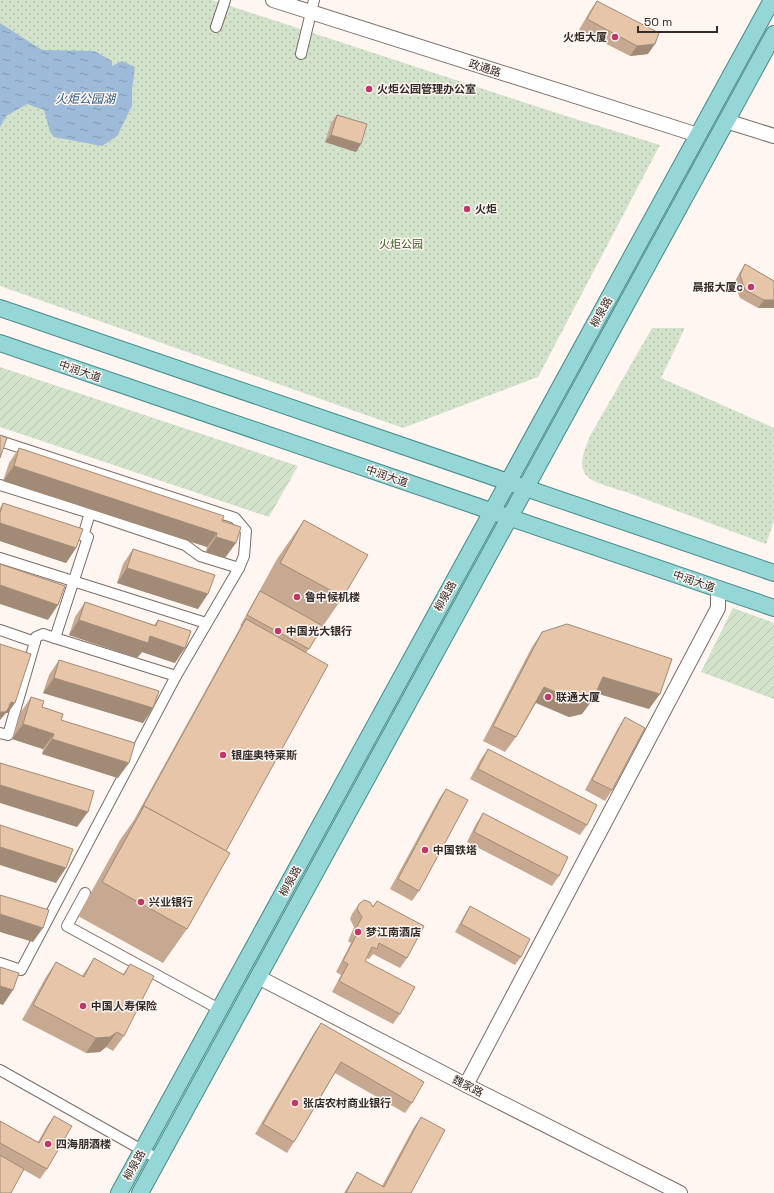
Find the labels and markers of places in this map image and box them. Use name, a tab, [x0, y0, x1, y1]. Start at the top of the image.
place label: 火炬大厦	[563, 30, 607, 44]
marker: 火炬大厦	[610, 32, 620, 42]
place label: 火炬公园管理办公室	[377, 82, 476, 96]
marker: 火炬公园管理办公室	[364, 84, 374, 94]
place label: 火炬	[475, 202, 497, 216]
marker: 火炬	[462, 204, 472, 214]
place label: 晨报大厦c	[693, 280, 744, 294]
marker: 晨报大厦c	[746, 282, 756, 292]
place label: 鲁中候机楼	[305, 590, 360, 604]
marker: 鲁中候机楼	[292, 592, 302, 602]
place label: 中国光大银行	[286, 624, 352, 638]
marker: 中国光大银行	[273, 626, 283, 636]
place label: 联通大厦	[556, 690, 600, 704]
marker: 联通大厦	[543, 692, 553, 702]
place label: 银座奥特莱斯	[231, 748, 297, 762]
marker: 银座奥特莱斯	[218, 750, 228, 760]
place label: 中国铁塔	[433, 843, 477, 857]
marker: 中国铁塔	[420, 845, 430, 855]
place label: 兴业银行	[149, 895, 193, 909]
marker: 兴业银行	[136, 897, 146, 907]
place label: 梦江南酒店	[366, 925, 421, 939]
marker: 梦江南酒店	[353, 927, 363, 937]
place label: 中国人寿保险	[91, 999, 157, 1013]
marker: 中国人寿保险	[78, 1001, 88, 1011]
place label: 张店农村商业银行	[303, 1096, 391, 1110]
marker: 张店农村商业银行	[290, 1098, 300, 1108]
place label: 四海朋酒楼	[56, 1137, 111, 1151]
marker: 四海朋酒楼	[43, 1139, 53, 1149]

